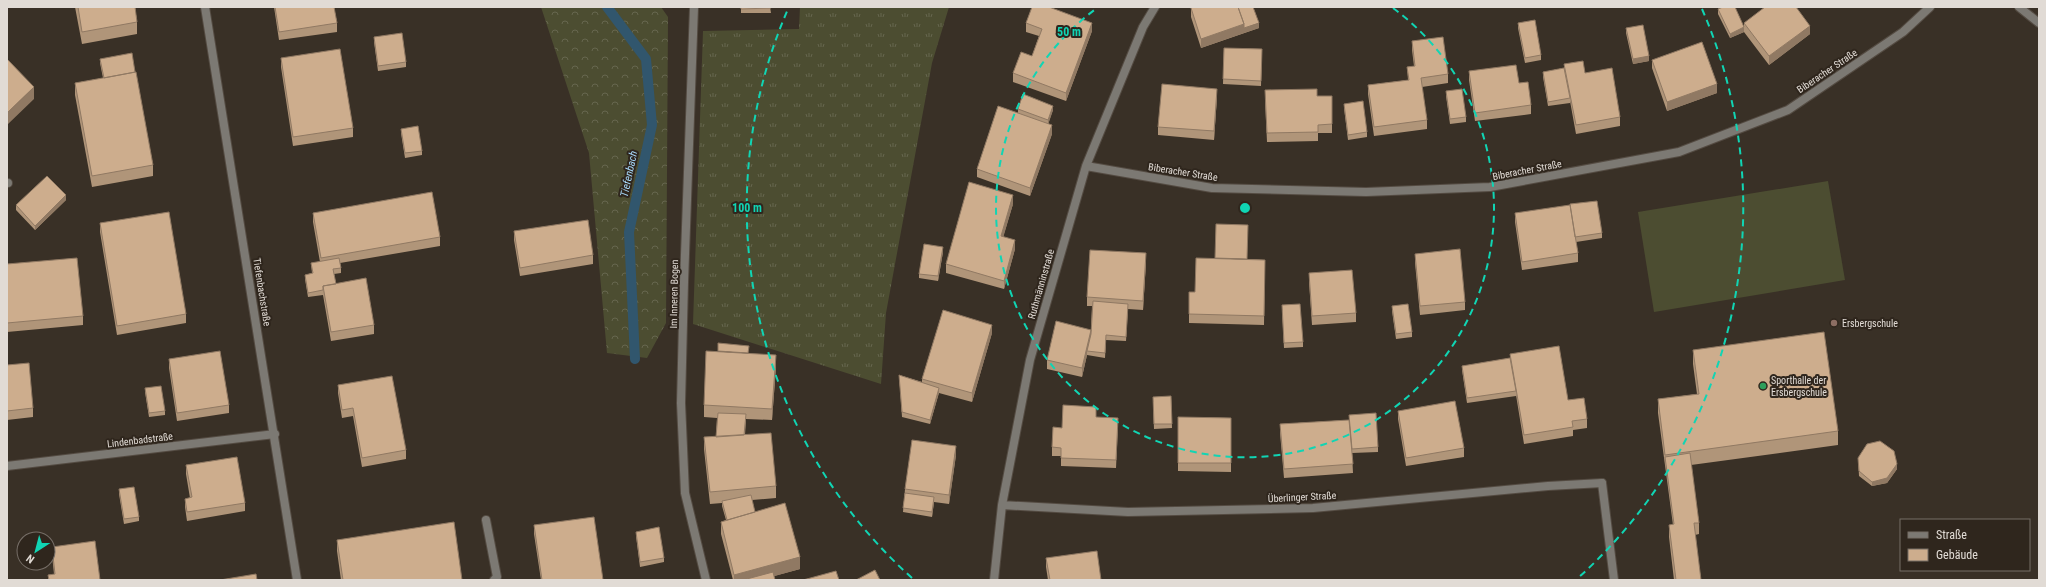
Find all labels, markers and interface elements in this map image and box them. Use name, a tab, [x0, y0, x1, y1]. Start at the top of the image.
text: 50 m	[1057, 25, 1081, 39]
street label: Biberacher Straße	[1795, 47, 1859, 95]
water label: Tiefenbach	[618, 150, 640, 198]
street label: Biberacher Straße	[1492, 158, 1563, 182]
street label: Biberacher Straße	[1147, 161, 1219, 183]
text: 100 m	[732, 201, 762, 215]
centre of rings	[1238, 201, 1252, 215]
street label: Ruthmänninstraße	[1026, 248, 1056, 320]
street label: Tiefenbachstraße	[251, 257, 273, 327]
street label: Im Inneren Bogen	[668, 259, 680, 329]
marker: Ersbergschule	[1829, 318, 1839, 328]
place label: Ersbergschule	[1842, 318, 1898, 329]
place label: Sporthalle der Ersbergschule	[1771, 375, 1827, 398]
marker: Sporthalle der Ersbergschule	[1758, 381, 1768, 391]
street label: Lindenbadstraße	[107, 430, 174, 449]
street label: Überlinger Straße	[1268, 489, 1337, 504]
legend	[1900, 519, 2030, 571]
text: Straße	[1936, 528, 1967, 542]
north arrow	[16, 531, 56, 571]
text: Gebäude	[1936, 548, 1978, 562]
text: N	[24, 551, 37, 566]

